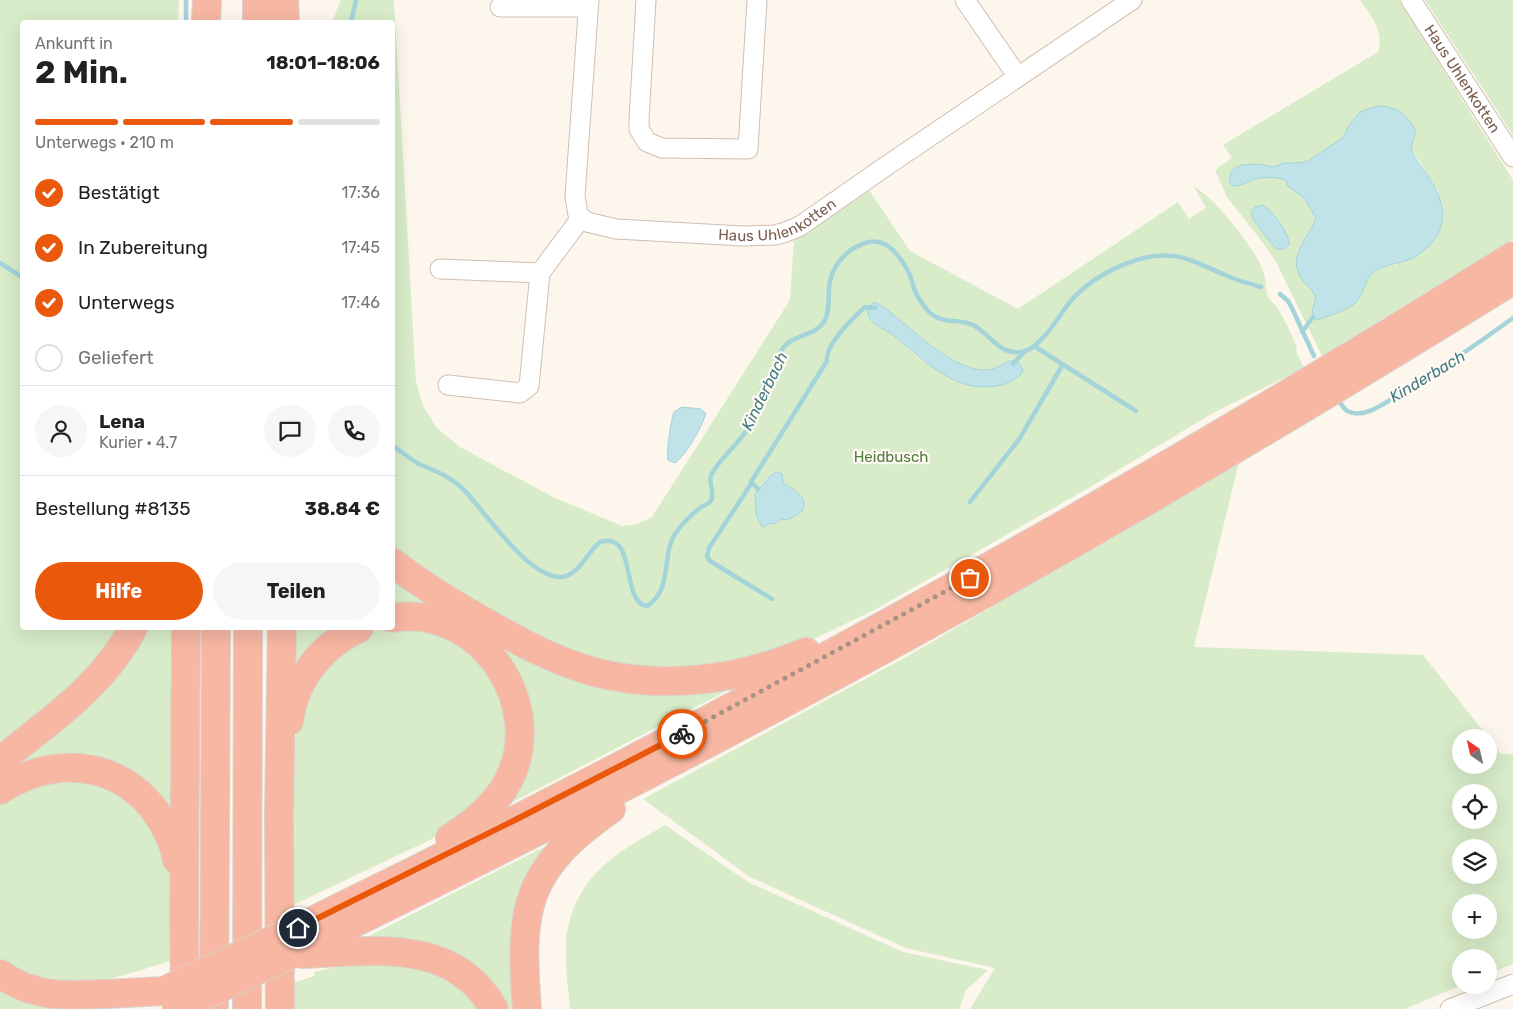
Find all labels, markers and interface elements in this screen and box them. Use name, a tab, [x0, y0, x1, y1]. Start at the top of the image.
street label: Haus Uhlenkotten	[1421, 21, 1504, 136]
text: Ankunft in	[35, 34, 113, 53]
text: 18:01–18:06	[266, 51, 380, 74]
text: 2 Min.	[35, 53, 128, 91]
text: Unterwegs · 210 m	[35, 133, 174, 152]
icon: check	[35, 179, 63, 207]
text: Bestätigt	[78, 181, 160, 204]
text: 17:36	[342, 183, 380, 202]
street label: Haus Uhlenkotten	[718, 195, 839, 245]
icon: check	[35, 234, 63, 262]
text: In Zubereitung	[78, 236, 208, 259]
text: 17:45	[341, 238, 380, 257]
icon: check	[35, 289, 63, 317]
text: Unterwegs	[78, 291, 175, 314]
text: 17:46	[341, 293, 380, 312]
text: Geliefert	[78, 346, 154, 369]
water label: Kinderbach	[1386, 346, 1469, 406]
water label: Kinderbach	[737, 349, 792, 434]
button: person	[35, 405, 87, 457]
button: chat	[264, 405, 316, 457]
button: phone	[328, 405, 380, 457]
text: Lena	[99, 410, 145, 433]
text: Kurier · 4.7	[99, 433, 177, 452]
park label: Heidbusch	[854, 448, 928, 466]
text: Bestellung #8135	[35, 497, 190, 520]
text: 38.84 €	[305, 497, 380, 520]
pin	[949, 557, 991, 599]
button: Hilfe	[35, 562, 203, 620]
button: Teilen	[213, 562, 380, 620]
icon: bag	[956, 564, 984, 592]
courier	[657, 709, 707, 759]
icon: bike	[668, 720, 696, 748]
north arrow	[1452, 729, 1498, 774]
map controls	[1452, 729, 1497, 994]
button: locate	[1452, 784, 1497, 829]
button: layers	[1452, 839, 1497, 884]
button: +	[1452, 894, 1497, 939]
pin	[277, 907, 319, 949]
icon: home	[284, 914, 312, 942]
button: −	[1452, 949, 1497, 994]

